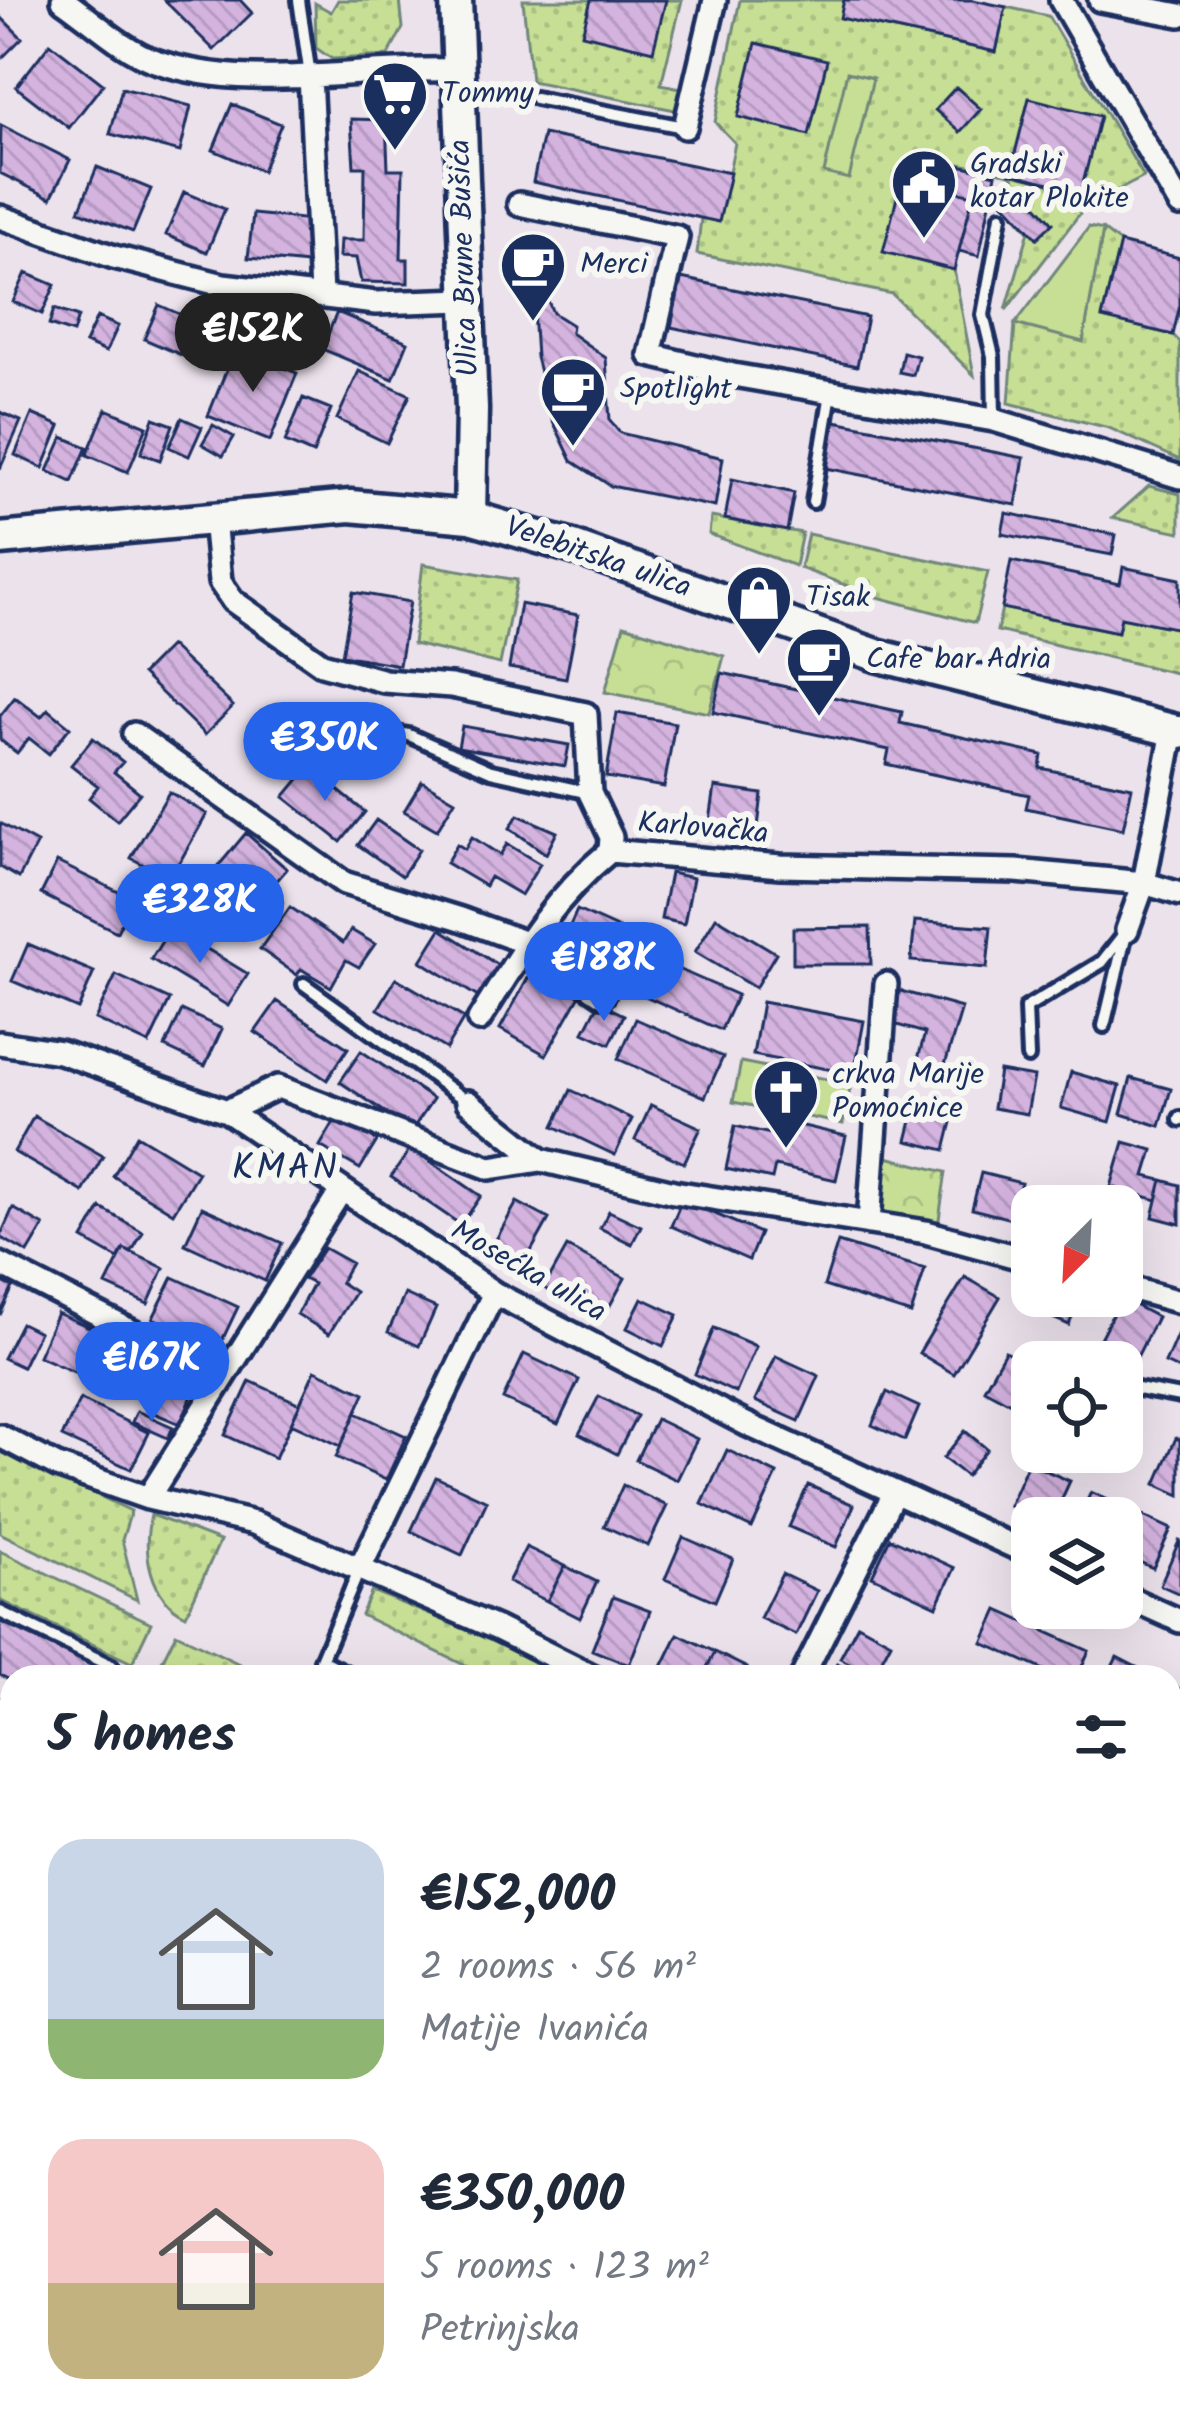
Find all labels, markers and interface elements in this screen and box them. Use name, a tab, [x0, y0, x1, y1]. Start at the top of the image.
supermarket icon: Tommy	[360, 59, 430, 153]
place label: Tommy	[442, 70, 534, 118]
street label: Ulica Brune Bušića	[437, 138, 493, 378]
place label: Gradski kotar Plokite	[970, 141, 1129, 223]
public building icon: Gradski kotar Plokite	[889, 147, 959, 241]
cafe icon: Merci	[498, 230, 568, 324]
place label: Merci	[580, 241, 649, 289]
pin: €152K	[169, 293, 337, 395]
text: €152K	[202, 301, 304, 363]
cafe icon: Spotlight	[538, 355, 608, 449]
place label: Spotlight	[620, 366, 732, 414]
street label: Velebitska ulica	[498, 504, 698, 612]
shop icon: Tisak	[724, 563, 794, 657]
place label: Tisak	[806, 574, 871, 622]
cafe icon: Cafe bar Adria	[784, 625, 854, 719]
place label: Cafe bar Adria	[866, 636, 1051, 684]
pin: €350K	[241, 702, 409, 804]
text: €350K	[270, 710, 380, 772]
street label: Karlovačka	[636, 799, 770, 859]
pin: €328K	[116, 864, 284, 966]
text: €328K	[142, 872, 258, 934]
pin: €188K	[520, 922, 688, 1024]
text: €188K	[551, 930, 657, 992]
place label: crkva Marije Pomoćnice	[832, 1051, 984, 1133]
church icon: crkva Marije Pomoćnice	[751, 1057, 821, 1151]
district label: KMAN	[232, 1141, 340, 1198]
north arrow	[1011, 1185, 1143, 1317]
map controls	[1011, 1185, 1143, 1629]
street label: Mosećka ulica	[441, 1208, 615, 1336]
pin: €167K	[68, 1322, 236, 1424]
text: €167K	[102, 1330, 202, 1392]
button: locate	[1011, 1341, 1143, 1473]
button: layers	[1011, 1497, 1143, 1629]
text: 5 homes	[48, 1697, 236, 1778]
icon: filters	[1068, 1704, 1134, 1770]
text: €152,000	[420, 1857, 615, 1938]
icon: home	[144, 1887, 288, 2031]
text: 2 rooms · 56 m²	[420, 1938, 696, 2000]
text: Matije Ivanića	[420, 2000, 649, 2062]
text: €350,000	[420, 2157, 624, 2238]
icon: home	[144, 2187, 288, 2331]
text: 5 rooms · 123 m²	[420, 2238, 709, 2300]
text: Petrinjska	[420, 2300, 580, 2362]

